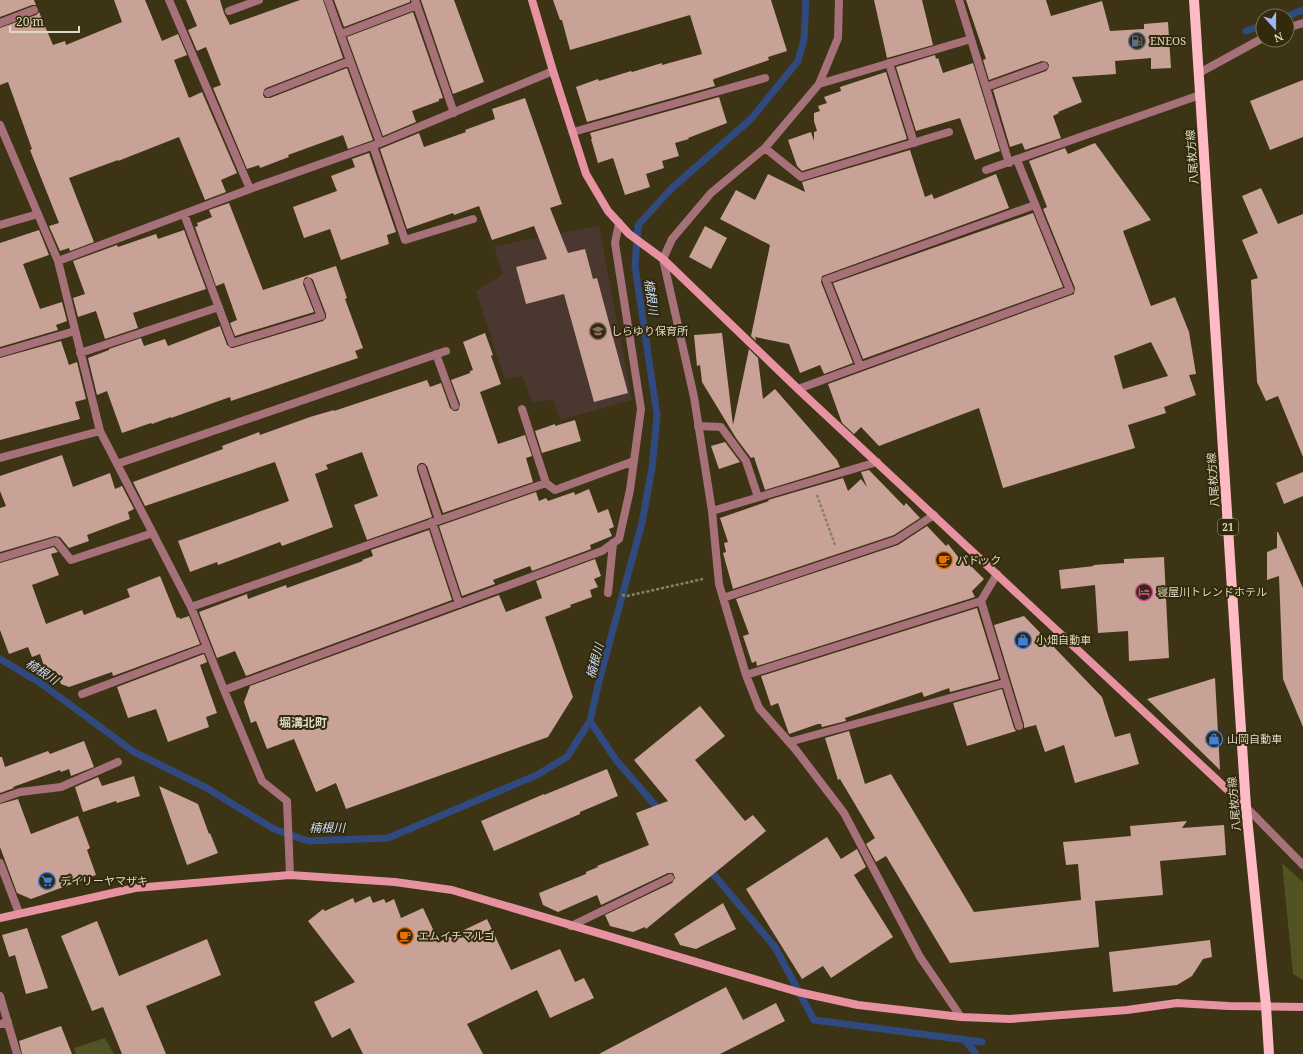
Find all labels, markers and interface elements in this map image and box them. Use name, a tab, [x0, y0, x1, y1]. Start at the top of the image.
scale bar	[10, 8, 79, 34]
north arrow	[1255, 8, 1295, 48]
text: 20 m	[16, 13, 44, 30]
text: N	[1272, 29, 1285, 46]
fuel station icon: ENEOS	[1127, 31, 1147, 51]
place label: ENEOS	[1150, 33, 1186, 48]
street label: 八尾枚方線	[1182, 129, 1201, 185]
water label: 楠根川	[641, 278, 663, 318]
school or university icon: しらゆり保育所	[588, 321, 608, 341]
place label: しらゆり保育所	[611, 323, 689, 338]
street label: 八尾枚方線	[1203, 452, 1222, 508]
road number: 21	[1218, 519, 1238, 535]
cafe icon: パドック	[934, 550, 954, 570]
place label: パドック	[957, 552, 1001, 567]
hotel icon: 寝屋川トレンドホテル	[1134, 582, 1154, 602]
place label: 寝屋川トレンドホテル	[1157, 584, 1267, 599]
shop icon: 小畑自動車	[1013, 630, 1033, 650]
place label: 小畑自動車	[1036, 632, 1091, 647]
water label: 楠根川	[582, 639, 608, 680]
water label: 楠根川	[23, 655, 64, 690]
district label: 堀溝北町	[279, 714, 327, 731]
shop icon: 山岡自動車	[1204, 729, 1224, 749]
place label: 山岡自動車	[1227, 731, 1282, 746]
street label: 八尾枚方線	[1224, 776, 1243, 832]
water label: 楠根川	[309, 819, 347, 836]
supermarket icon: デイリーヤマザキ	[37, 871, 57, 891]
place label: デイリーヤマザキ	[60, 873, 148, 888]
cafe icon: エムイチマルゴ	[395, 926, 415, 946]
place label: エムイチマルゴ	[418, 928, 495, 943]

